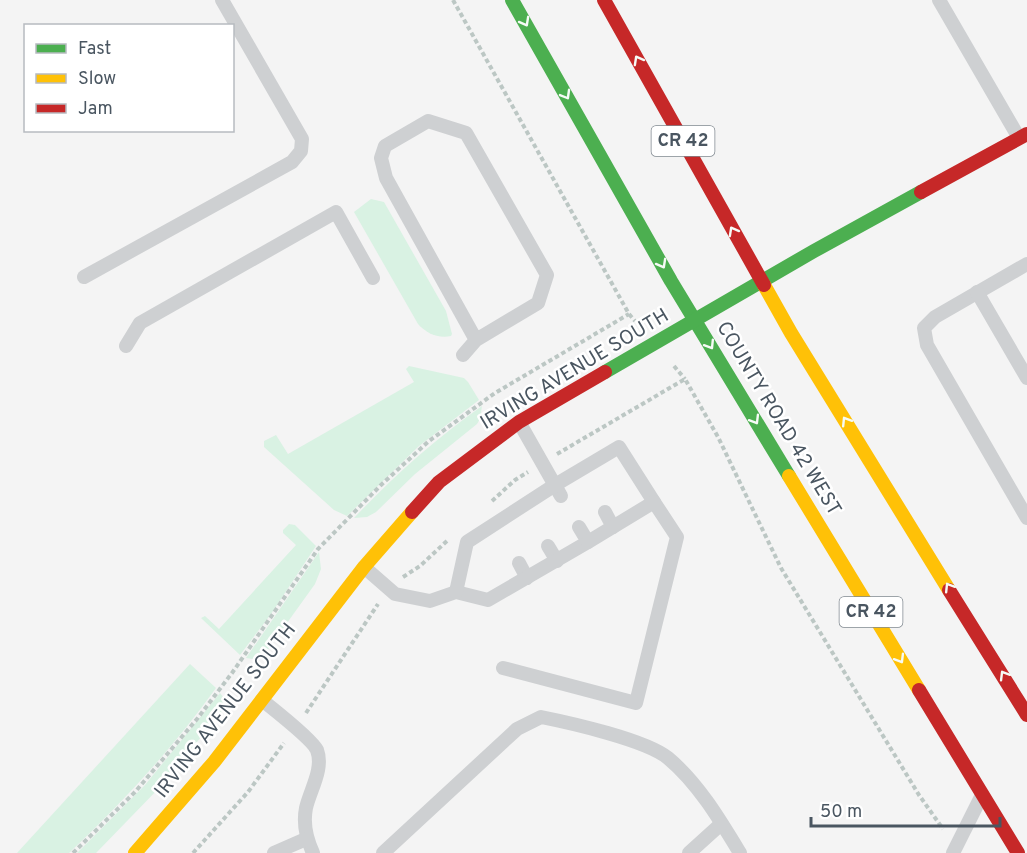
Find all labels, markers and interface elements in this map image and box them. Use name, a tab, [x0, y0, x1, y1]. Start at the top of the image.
one-way arrow	[517, 16, 529, 26]
legend	[24, 24, 234, 132]
text: Fast	[78, 38, 111, 61]
one-way arrow	[634, 56, 645, 66]
text: Slow	[78, 68, 116, 91]
one-way arrow	[559, 89, 570, 99]
text: Jam	[78, 98, 113, 121]
road number: CR 42	[652, 126, 714, 156]
one-way arrow	[728, 226, 740, 237]
one-way arrow	[655, 258, 666, 268]
street label: IRVING AVENUE SOUTH	[476, 303, 674, 437]
street label: COUNTY ROAD 42 WEST	[710, 317, 846, 521]
one-way arrow	[703, 339, 715, 349]
one-way arrow	[748, 414, 760, 424]
one-way arrow	[841, 417, 853, 427]
one-way arrow	[945, 583, 957, 593]
road number: CR 42	[840, 597, 902, 627]
street label: IRVING AVENUE SOUTH	[149, 618, 303, 804]
one-way arrow	[892, 653, 904, 663]
one-way arrow	[999, 671, 1011, 681]
scale bar	[811, 790, 1000, 828]
text: 50 m	[820, 801, 862, 824]

